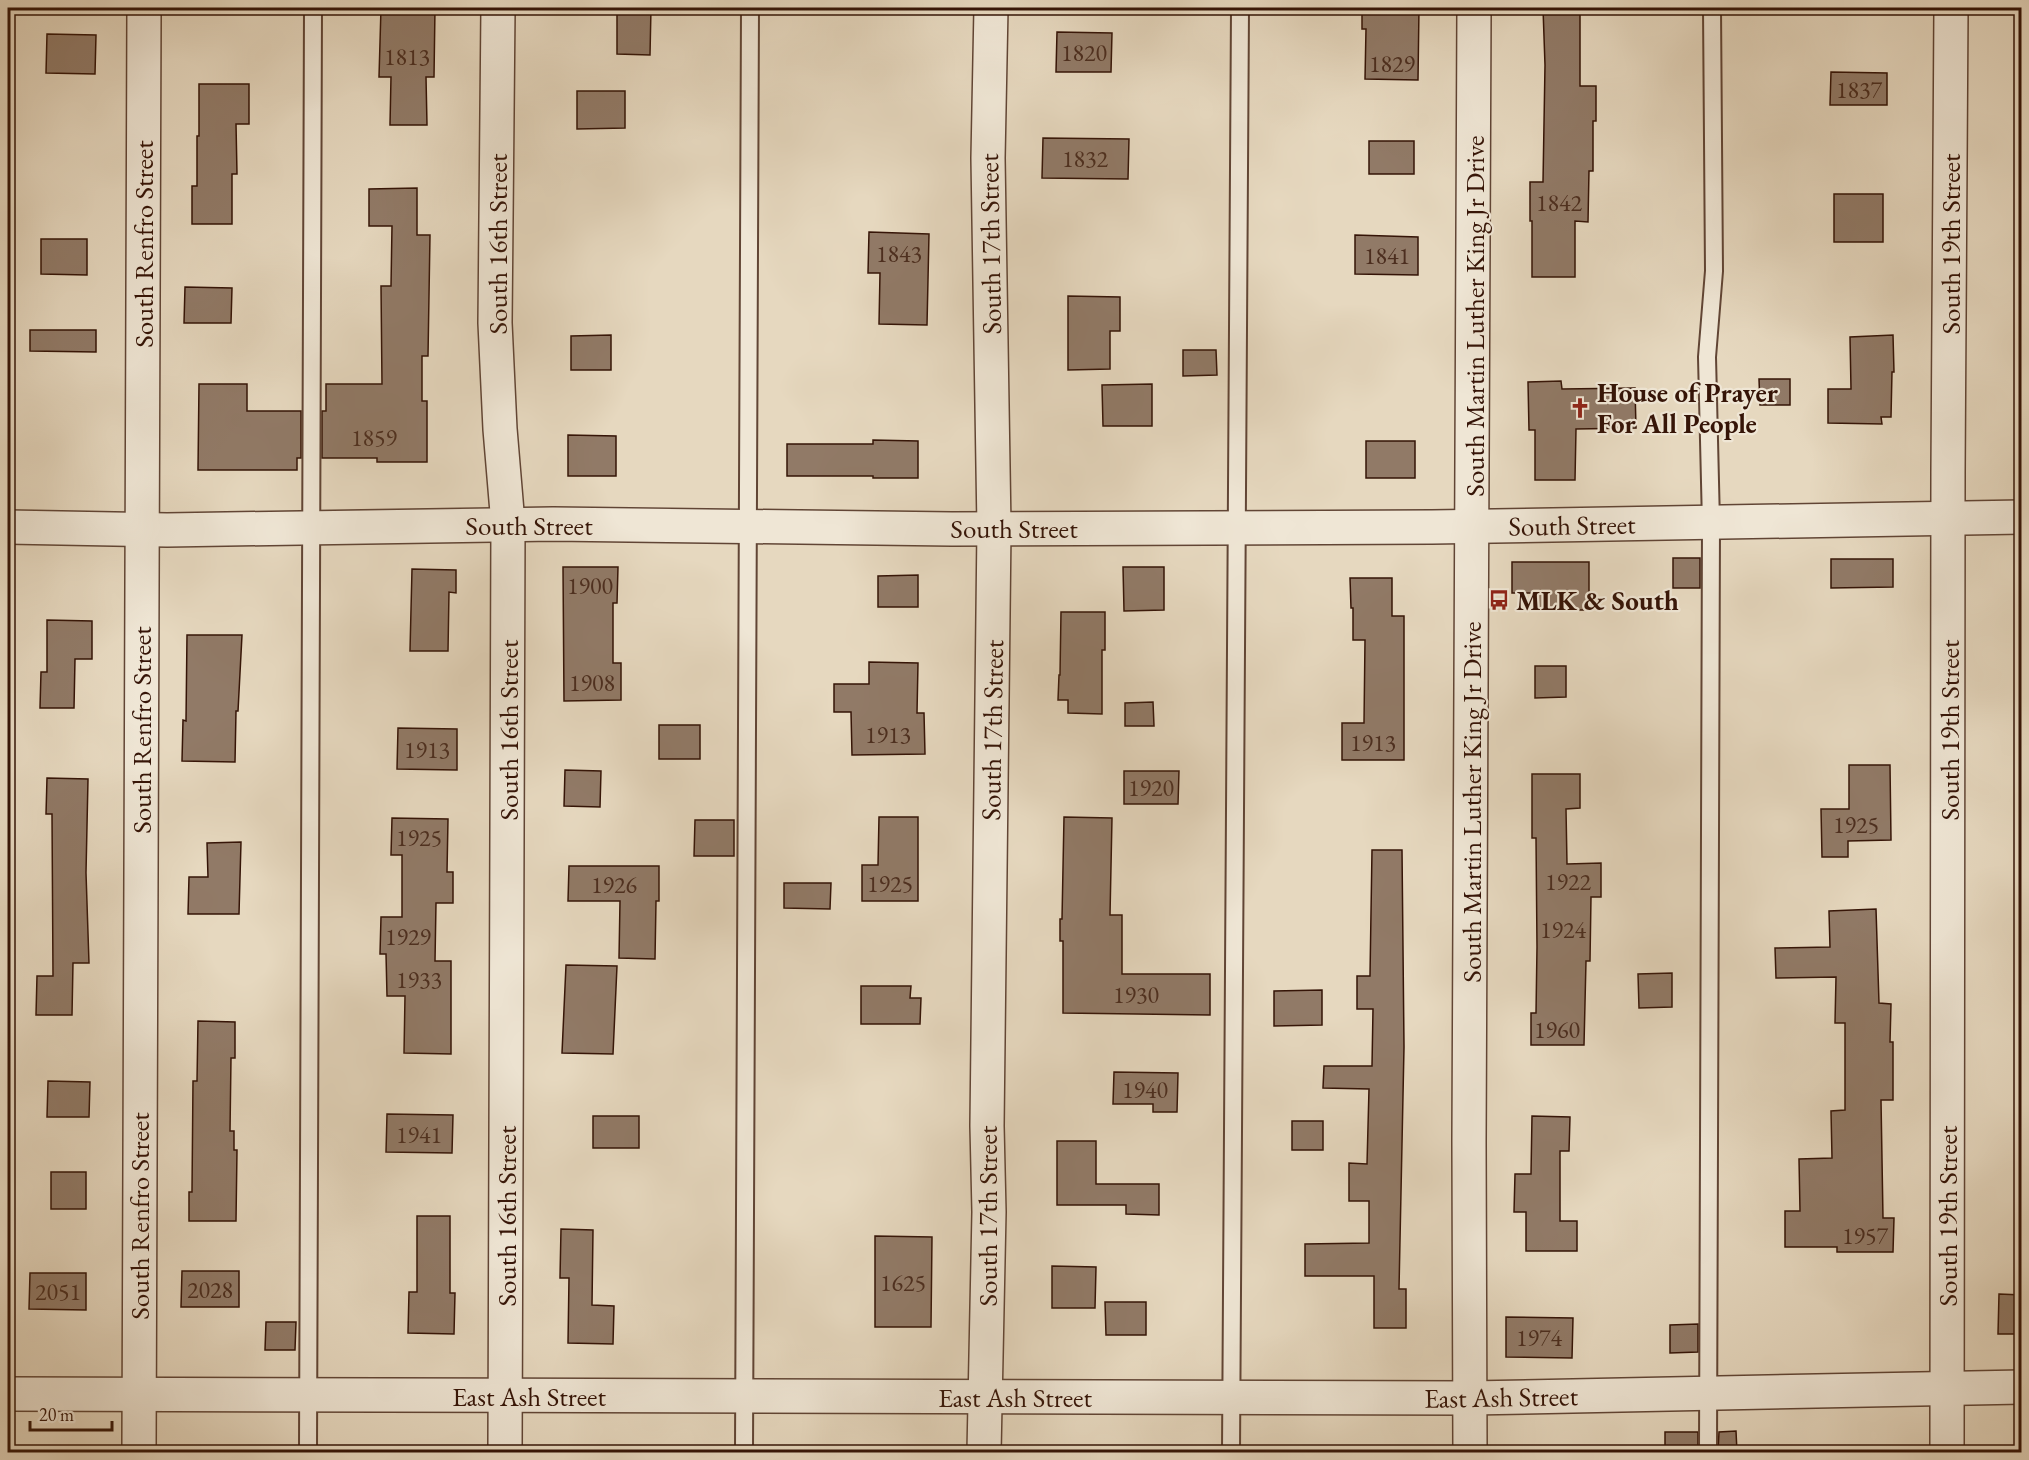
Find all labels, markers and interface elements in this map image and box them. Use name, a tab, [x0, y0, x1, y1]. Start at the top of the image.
house number: 1820	[1061, 37, 1107, 68]
house number: 1813	[384, 41, 430, 72]
house number: 1829	[1369, 48, 1416, 79]
house number: 1837	[1836, 74, 1883, 105]
street label: South Martin Luther King Jr Drive	[1457, 135, 1492, 497]
street label: South Renfro Street	[126, 140, 161, 348]
house number: 1832	[1062, 143, 1109, 174]
street label: South 16th Street	[480, 153, 515, 334]
street label: South 17th Street	[971, 153, 1009, 335]
street label: South 19th Street	[1933, 153, 1968, 334]
house number: 1842	[1536, 187, 1583, 218]
house number: 1843	[876, 238, 922, 269]
house number: 1841	[1364, 240, 1410, 271]
place label: House of Prayer For All People	[1597, 375, 1779, 441]
church icon: House of Prayer For All People	[1568, 396, 1592, 420]
house number: 1859	[351, 422, 398, 453]
street label: South Street	[1508, 506, 1636, 544]
street label: South Street	[465, 508, 593, 543]
street label: South Street	[950, 511, 1078, 546]
house number: 1900	[567, 570, 613, 601]
place label: MLK & South	[1516, 583, 1679, 618]
bus stop icon: MLK & South	[1487, 588, 1511, 612]
street label: South Martin Luther King Jr Drive	[1454, 621, 1489, 983]
street label: South Renfro Street	[124, 626, 159, 834]
street label: South 16th Street	[491, 639, 526, 820]
street label: South 17th Street	[973, 639, 1011, 821]
street label: South 19th Street	[1932, 639, 1967, 820]
house number: 1908	[569, 667, 615, 698]
house number: 1913	[865, 719, 911, 750]
house number: 1913	[1350, 727, 1396, 758]
house number: 1913	[404, 734, 450, 765]
house number: 1920	[1128, 772, 1174, 803]
house number: 1925	[1833, 809, 1879, 840]
house number: 1925	[396, 822, 442, 853]
house number: 1922	[1545, 866, 1592, 897]
house number: 1925	[867, 868, 913, 899]
house number: 1926	[591, 869, 637, 900]
house number: 1924	[1540, 914, 1587, 945]
house number: 1929	[385, 921, 432, 952]
house number: 1933	[396, 964, 442, 995]
house number: 1930	[1113, 979, 1159, 1010]
house number: 1960	[1534, 1014, 1580, 1045]
house number: 1940	[1122, 1074, 1168, 1105]
street label: South Renfro Street	[122, 1112, 157, 1320]
house number: 1941	[396, 1119, 442, 1150]
street label: South 16th Street	[489, 1125, 524, 1306]
street label: South 17th Street	[970, 1125, 1005, 1306]
street label: South 19th Street	[1930, 1125, 1965, 1306]
house number: 1957	[1842, 1220, 1889, 1251]
house number: 1625	[880, 1267, 926, 1298]
house number: 2028	[187, 1274, 233, 1305]
house number: 2051	[35, 1276, 81, 1307]
house number: 1974	[1516, 1322, 1563, 1353]
street label: East Ash Street	[1424, 1378, 1579, 1416]
street label: East Ash Street	[452, 1379, 606, 1414]
street label: East Ash Street	[938, 1380, 1092, 1415]
scale bar	[30, 1394, 112, 1432]
text: 20 m	[39, 1403, 74, 1426]

